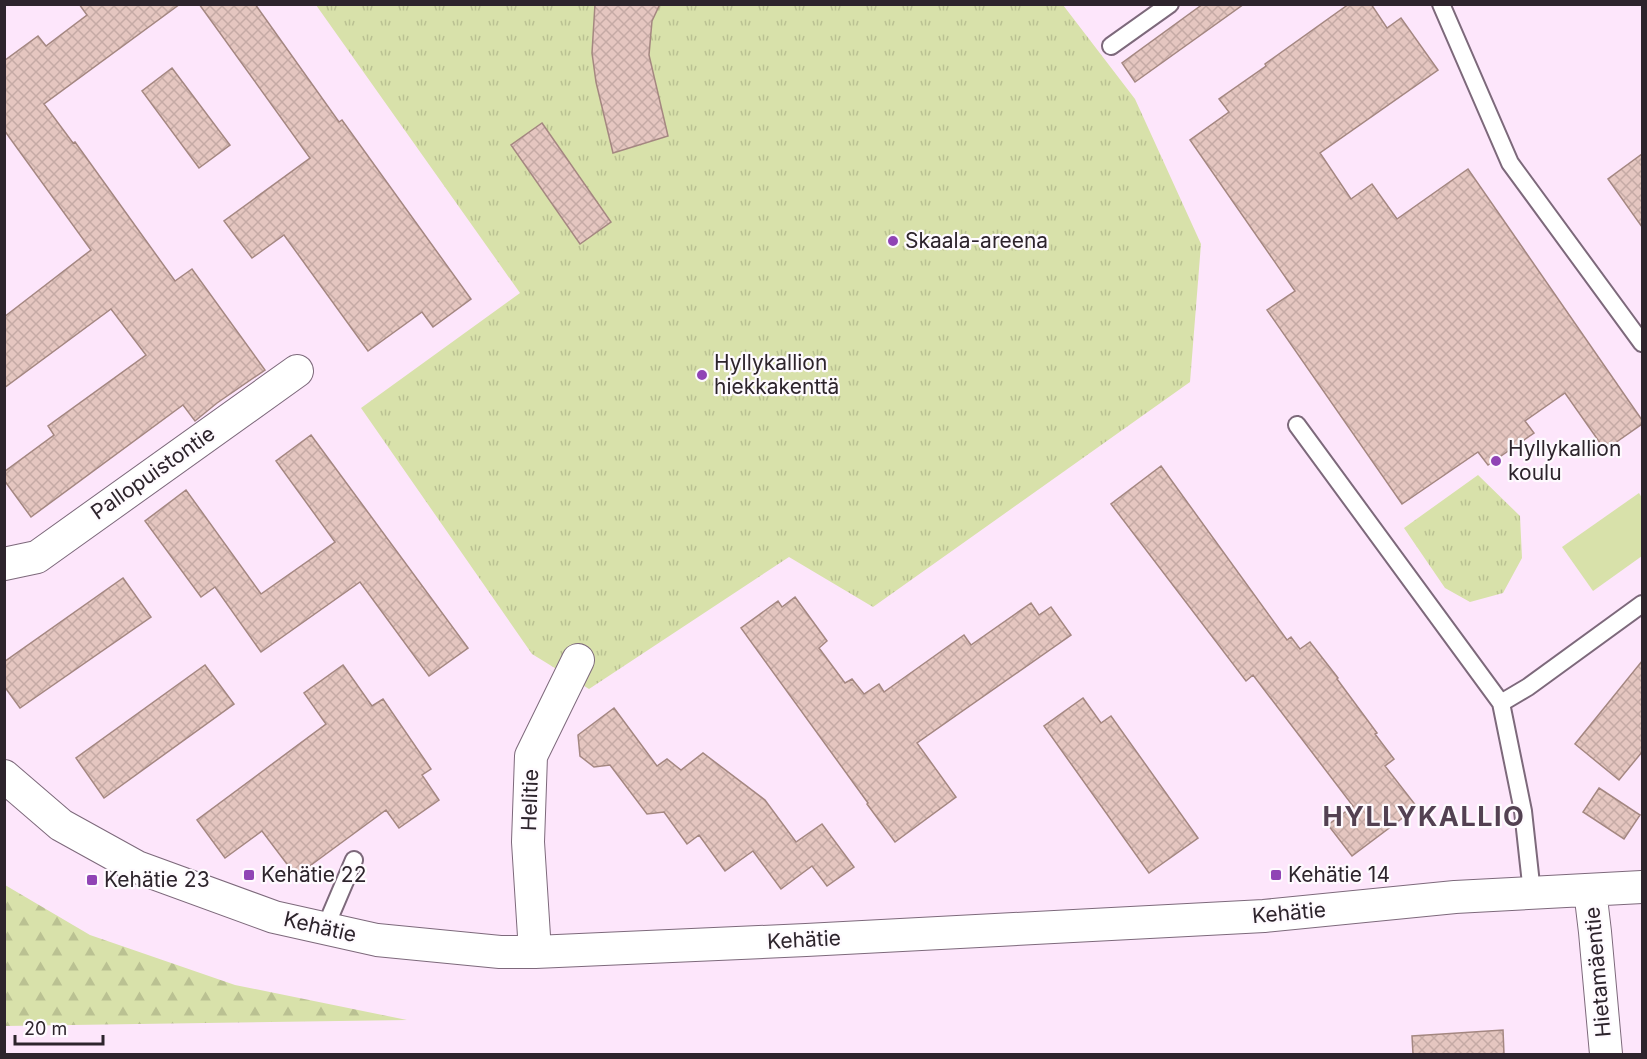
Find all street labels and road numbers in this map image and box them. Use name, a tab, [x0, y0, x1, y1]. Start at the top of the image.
street label: Pallopuistontie	[86, 421, 219, 524]
street label: Helitie	[516, 768, 543, 832]
street label: Kehätie	[1251, 897, 1327, 928]
street label: Kehätie	[281, 906, 359, 947]
street label: Hietamäentie	[1579, 906, 1616, 1038]
street label: Kehätie	[766, 925, 842, 954]

